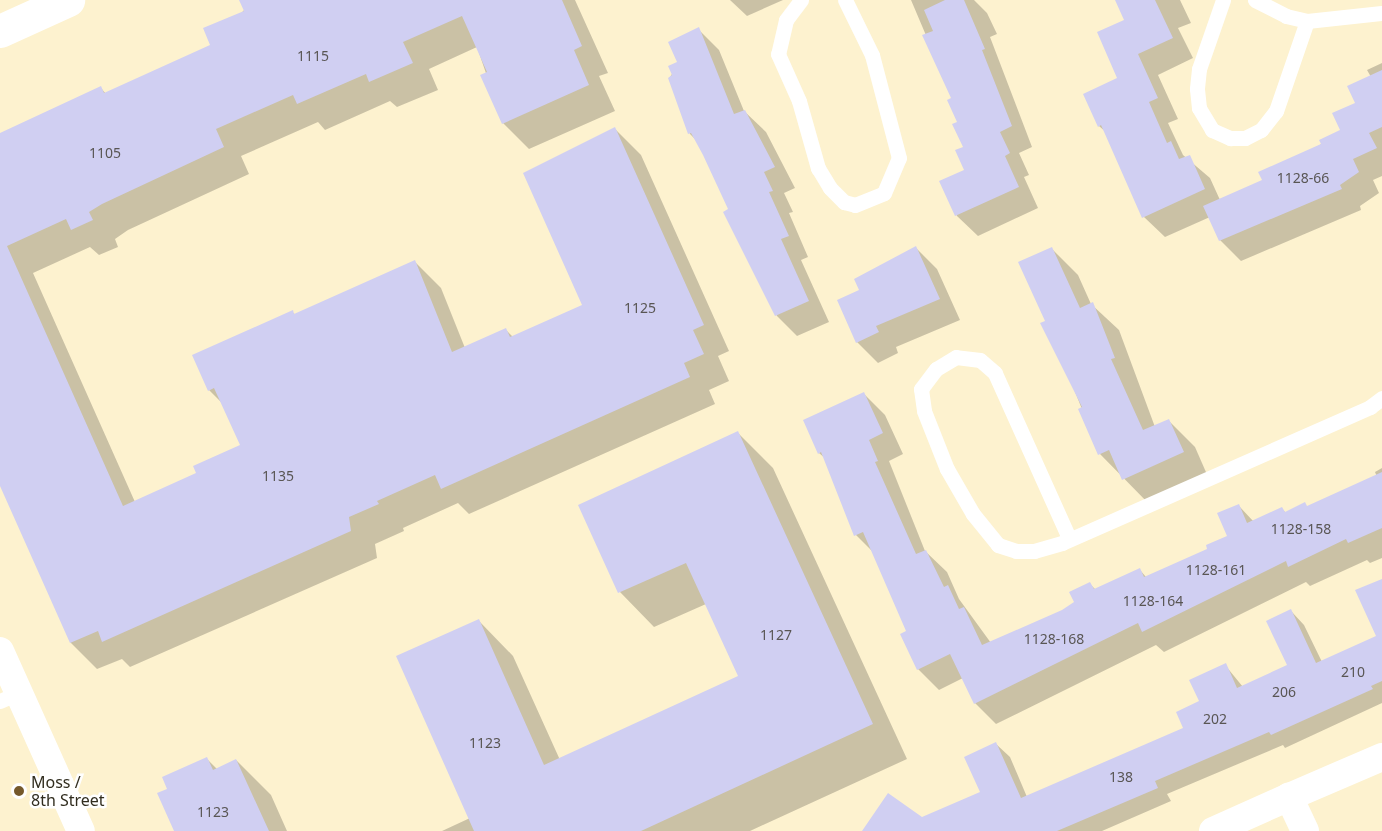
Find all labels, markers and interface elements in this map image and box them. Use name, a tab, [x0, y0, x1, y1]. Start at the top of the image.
house number: 1115	[297, 48, 329, 64]
house number: 1105	[89, 145, 121, 161]
house number: 1128-66	[1277, 170, 1329, 186]
house number: 1125	[624, 300, 656, 316]
house number: 1135	[262, 468, 294, 484]
house number: 1128-158	[1271, 521, 1331, 537]
house number: 1128-161	[1186, 562, 1246, 578]
house number: 1128-164	[1123, 593, 1183, 609]
house number: 1127	[760, 627, 792, 643]
house number: 1128-168	[1024, 631, 1084, 647]
house number: 210	[1341, 664, 1365, 680]
house number: 206	[1272, 684, 1296, 700]
house number: 202	[1203, 711, 1227, 727]
house number: 1123	[469, 735, 501, 751]
house number: 138	[1109, 769, 1133, 785]
place label: Moss / 8th Street	[31, 772, 105, 810]
marker: Moss / 8th Street	[12, 784, 26, 798]
house number: 1123	[197, 804, 229, 820]

